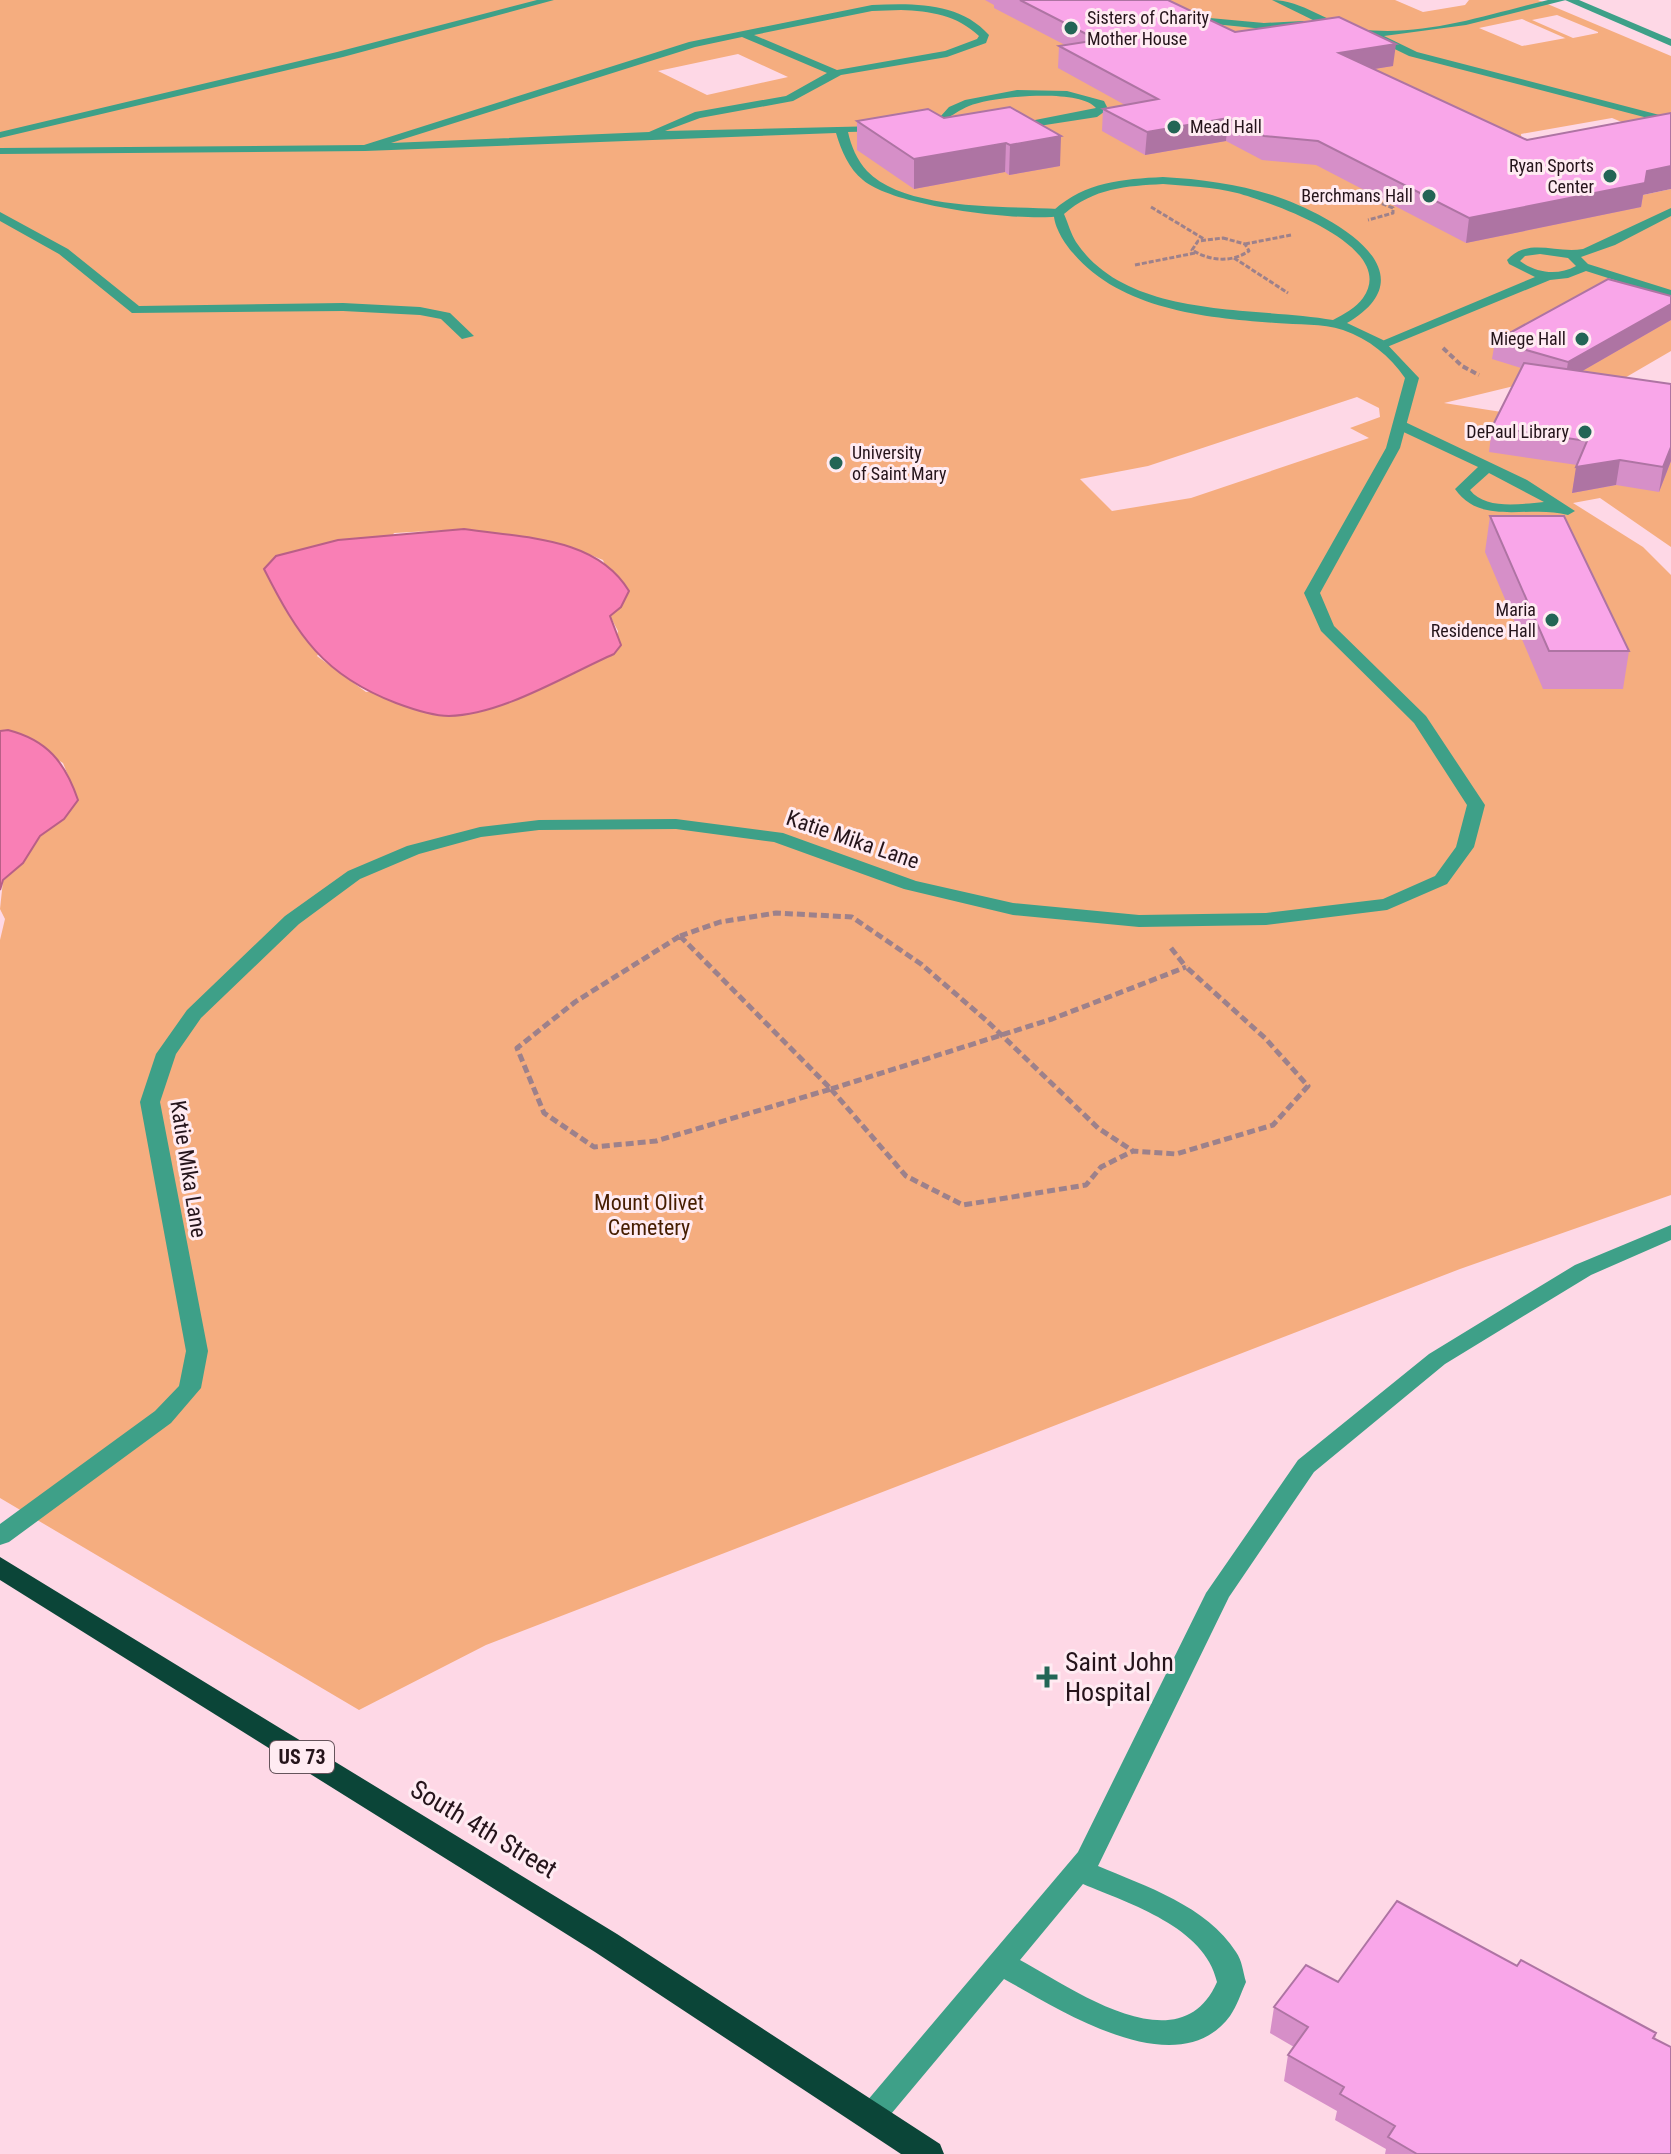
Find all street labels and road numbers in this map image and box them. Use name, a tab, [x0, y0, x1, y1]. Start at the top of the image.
street label: Katie Mika Lane	[783, 805, 922, 874]
street label: Katie Mika Lane	[165, 1099, 212, 1239]
road number: US 73	[270, 1741, 334, 1773]
street label: South 4th Street	[405, 1774, 563, 1884]

